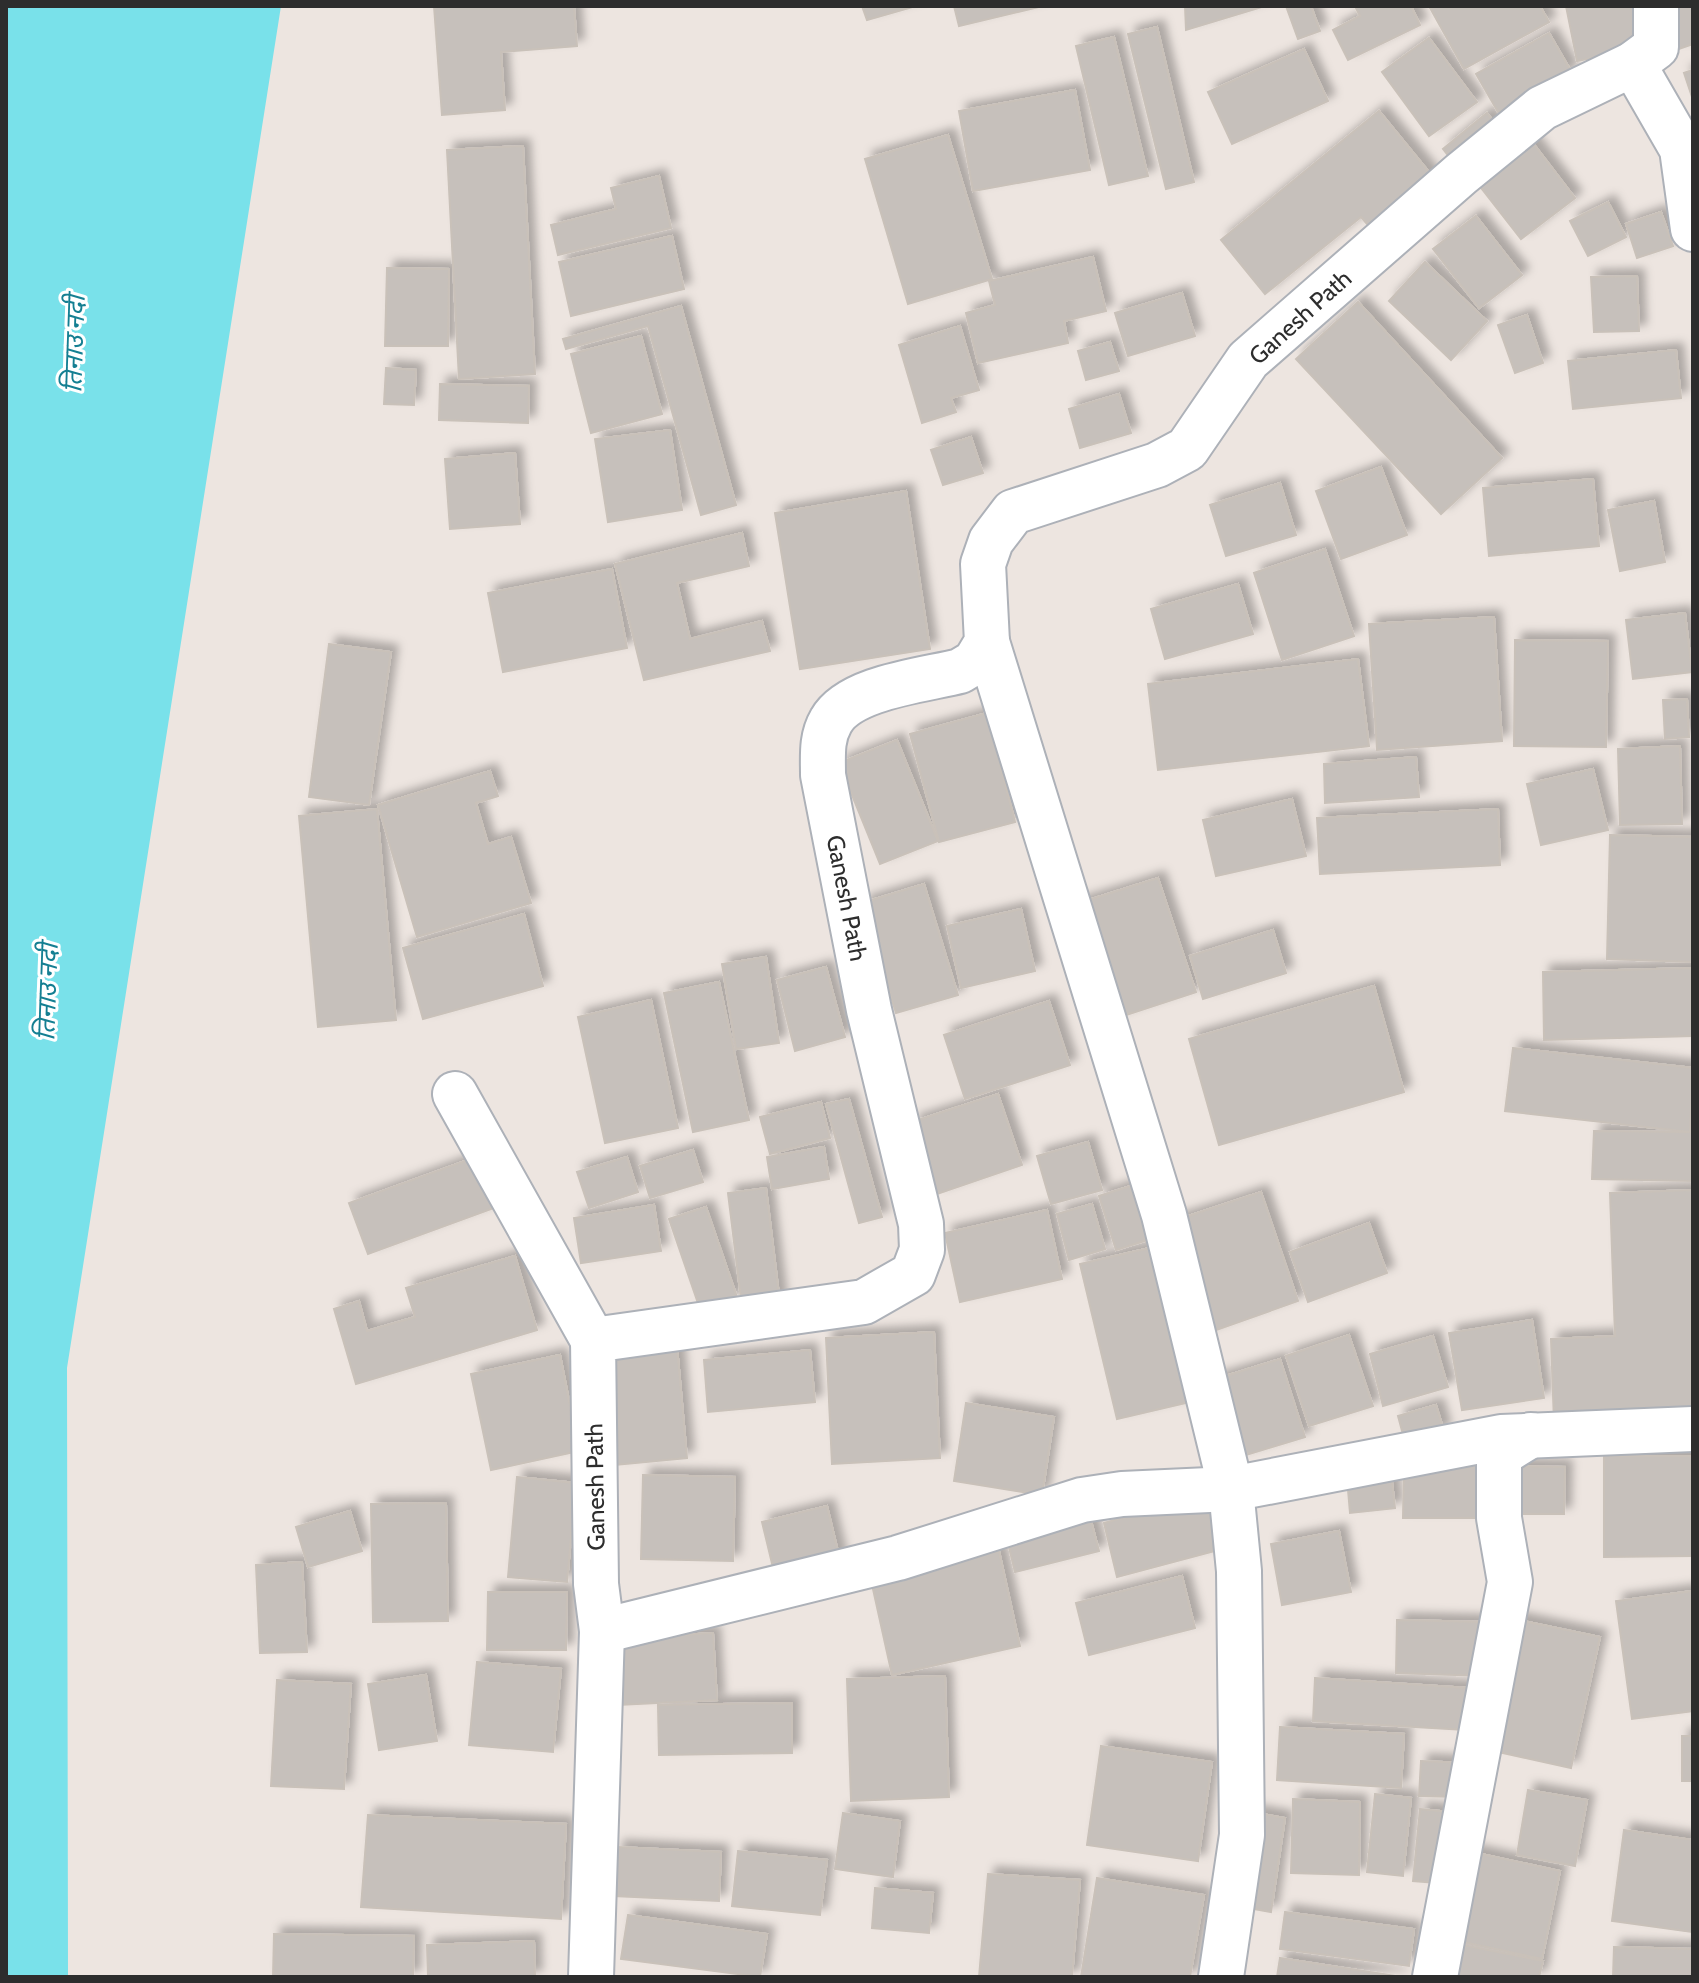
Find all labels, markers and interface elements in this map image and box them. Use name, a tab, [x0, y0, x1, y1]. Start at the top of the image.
street label: Ganesh Path	[1243, 264, 1357, 370]
water label: तिनाउ नदी	[56, 290, 92, 393]
street label: Ganesh Path	[821, 833, 873, 963]
water label: तिनाउ नदी	[29, 938, 65, 1041]
street label: Ganesh Path	[579, 1423, 611, 1551]

